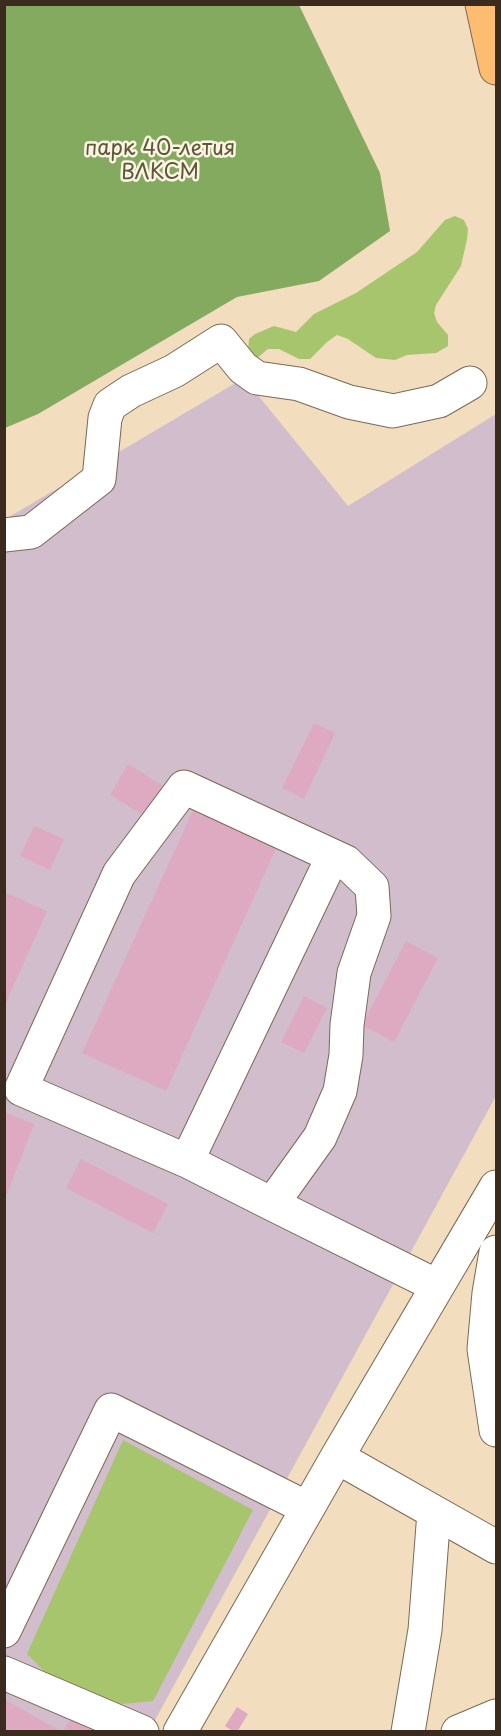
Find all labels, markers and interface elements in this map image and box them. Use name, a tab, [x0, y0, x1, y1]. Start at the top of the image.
park label: парк 40-летия ВЛКСМ	[85, 136, 235, 186]

